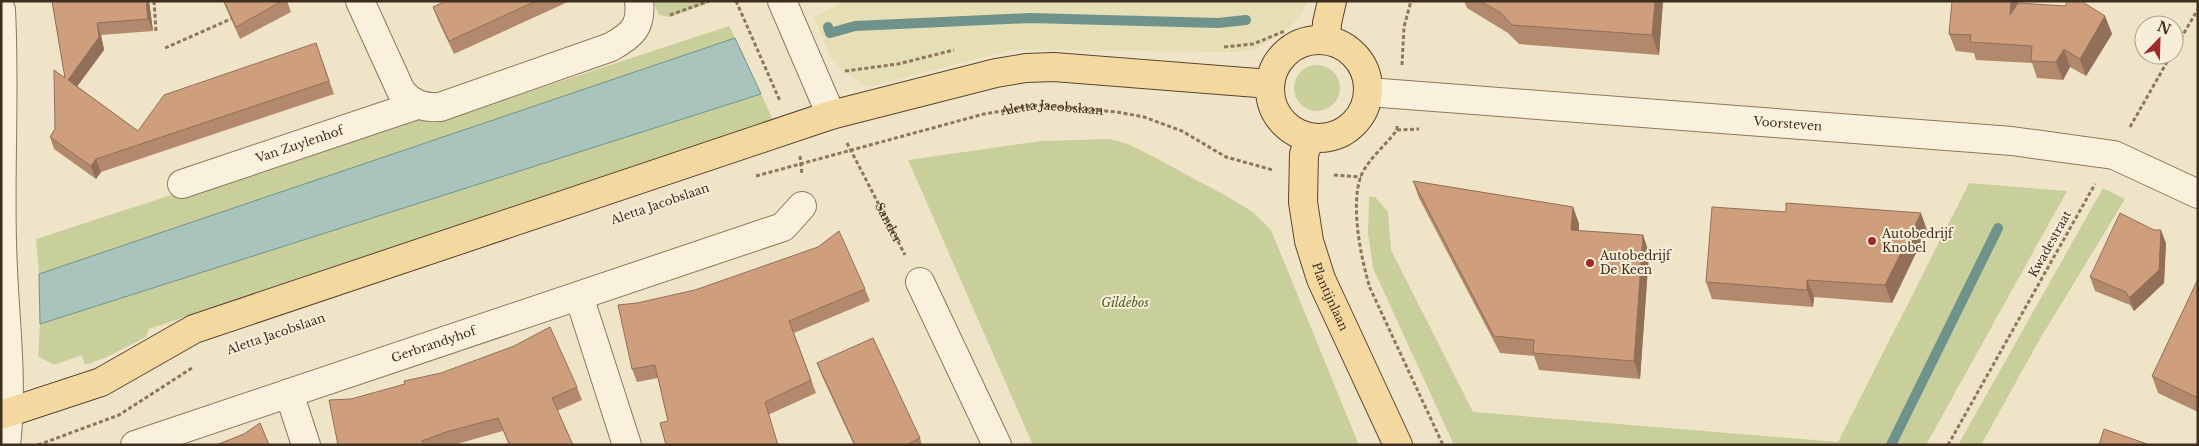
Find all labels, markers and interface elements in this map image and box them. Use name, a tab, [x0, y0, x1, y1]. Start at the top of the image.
north arrow	[2134, 15, 2184, 65]
text: N	[2155, 17, 2174, 39]
street label: Aletta Jacobslaan	[999, 97, 1104, 118]
street label: Voorsteven	[1752, 113, 1823, 134]
street label: Van Zuylenhof	[253, 122, 347, 166]
street label: Aletta Jacobslaan	[608, 180, 711, 228]
street label: Sander	[872, 200, 906, 246]
street label: Kwadestraat	[2025, 207, 2074, 280]
place label: Autobedrijf Knobel	[1881, 226, 1955, 255]
marker: Autobedrijf Knobel	[1866, 235, 1878, 247]
place label: Autobedrijf De Keen	[1599, 248, 1673, 277]
marker: Autobedrijf De Keen	[1584, 257, 1596, 269]
street label: Plantijnlaan	[1309, 260, 1352, 333]
park label: Gildebos	[1101, 295, 1149, 310]
street label: Aletta Jacobslaan	[224, 310, 327, 358]
street label: Gerbrandyhof	[389, 322, 480, 365]

